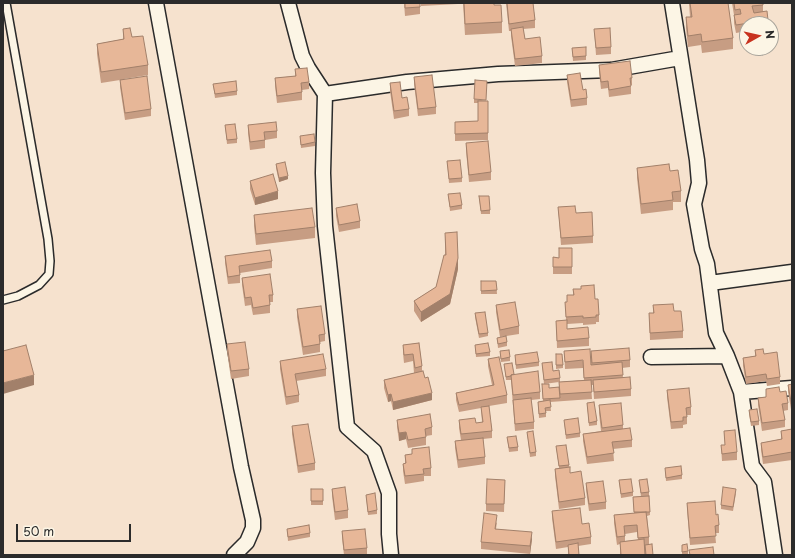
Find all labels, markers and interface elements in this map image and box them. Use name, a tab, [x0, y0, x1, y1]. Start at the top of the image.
north arrow	[739, 16, 779, 56]
text: N	[761, 29, 779, 40]
scale bar	[18, 516, 133, 542]
text: 50 m	[23, 522, 54, 540]

